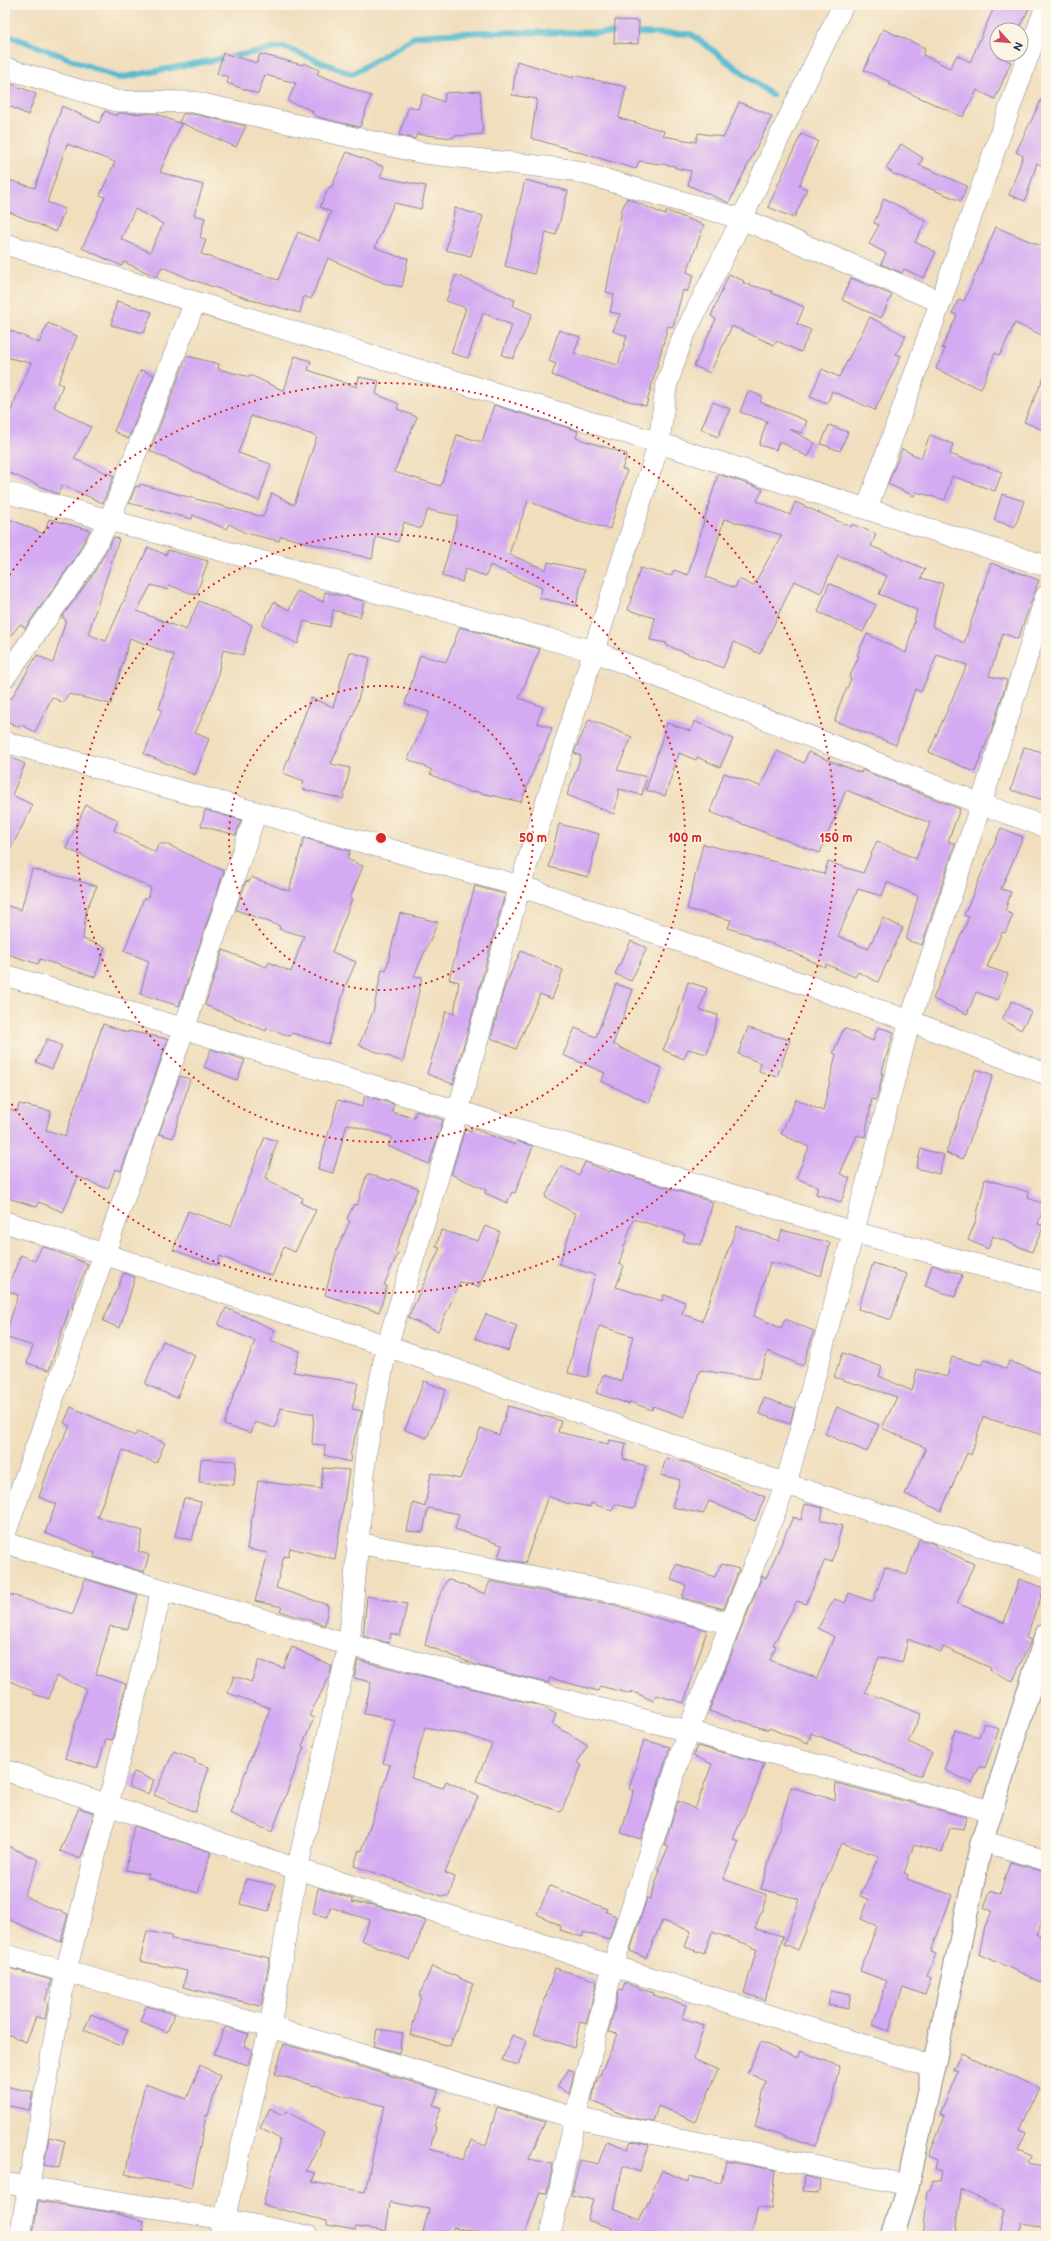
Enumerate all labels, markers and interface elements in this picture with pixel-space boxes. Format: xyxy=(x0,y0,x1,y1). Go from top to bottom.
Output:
north arrow xyxy=(989,22,1029,62)
text: N xyxy=(1010,40,1025,53)
centre of rings xyxy=(374,831,388,845)
text: 50 m xyxy=(519,831,547,846)
text: 100 m xyxy=(668,831,702,846)
text: 150 m xyxy=(820,831,852,846)

